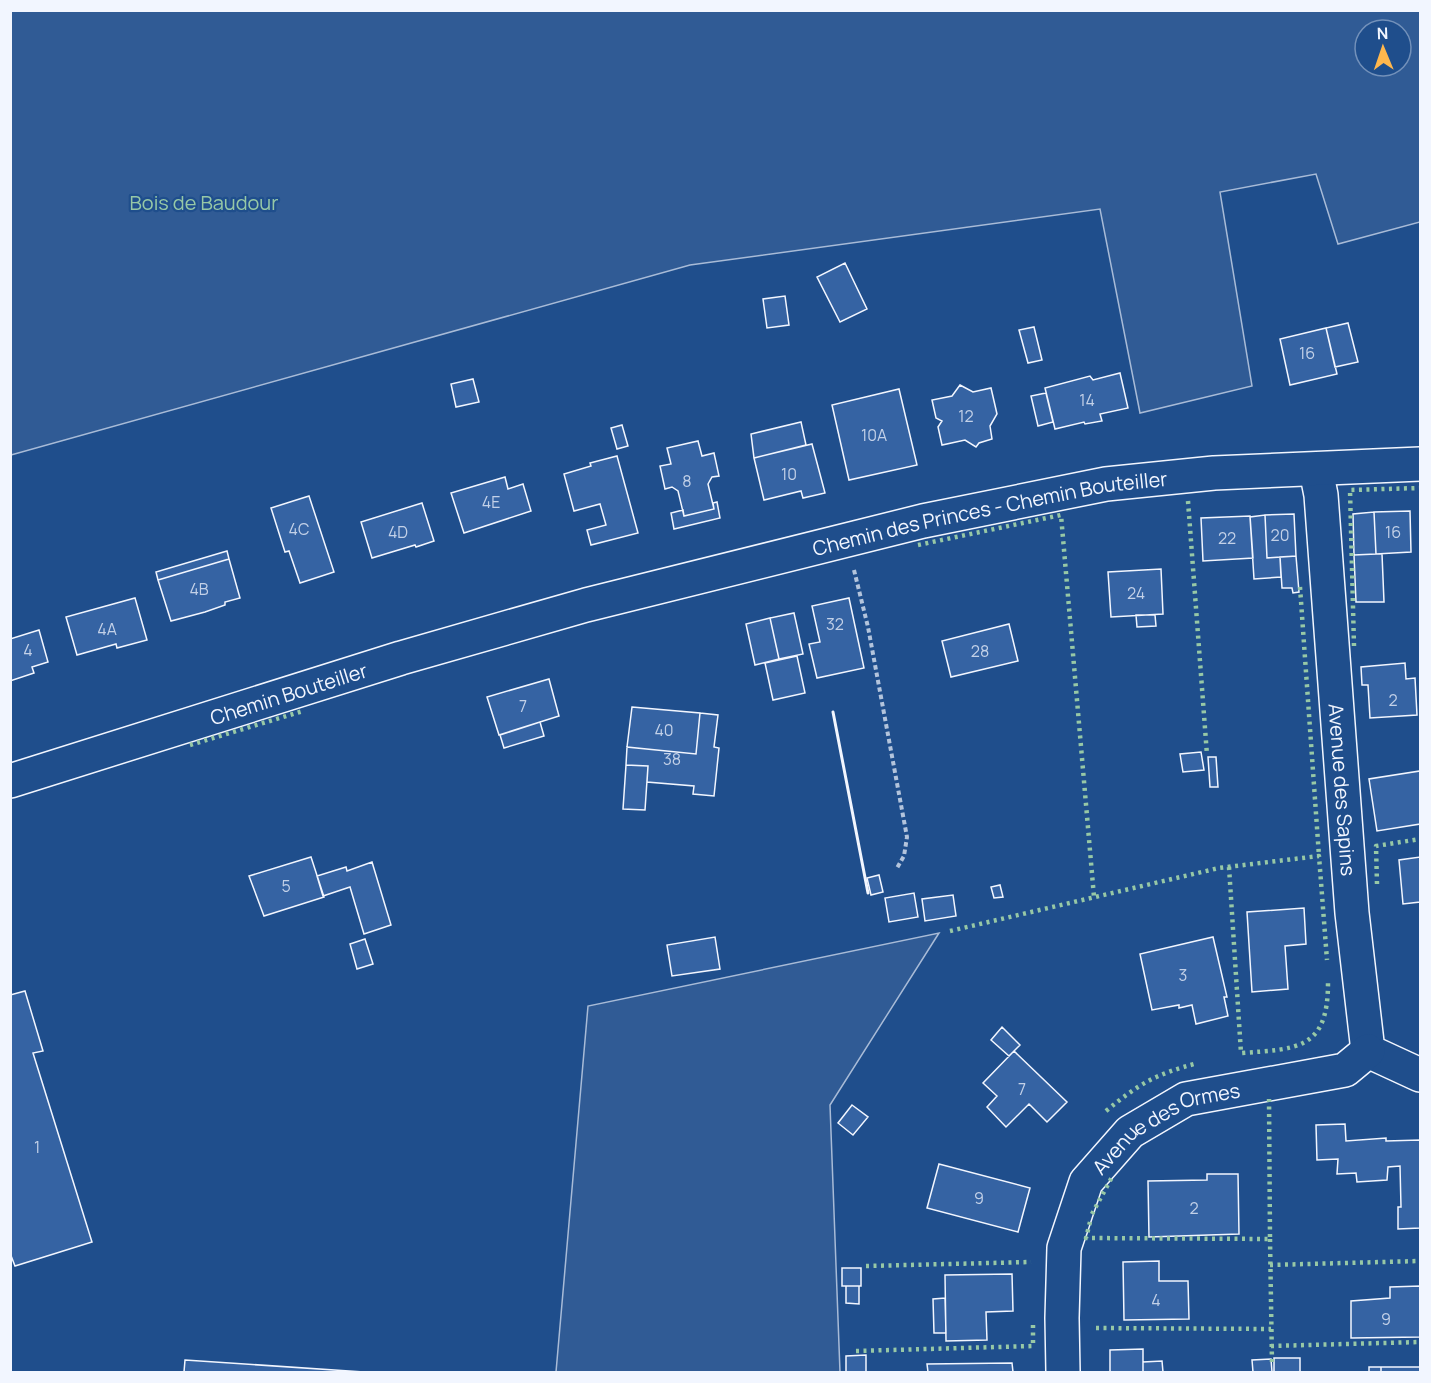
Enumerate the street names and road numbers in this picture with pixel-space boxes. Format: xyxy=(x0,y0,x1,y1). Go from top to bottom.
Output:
street label: Chemin des Princes - Chemin Bouteiller xyxy=(810,464,1169,562)
street label: Chemin Bouteiller xyxy=(207,656,371,731)
street label: Avenue des Sapins xyxy=(1323,702,1363,877)
street label: Avenue des Ormes xyxy=(1086,1076,1242,1180)

